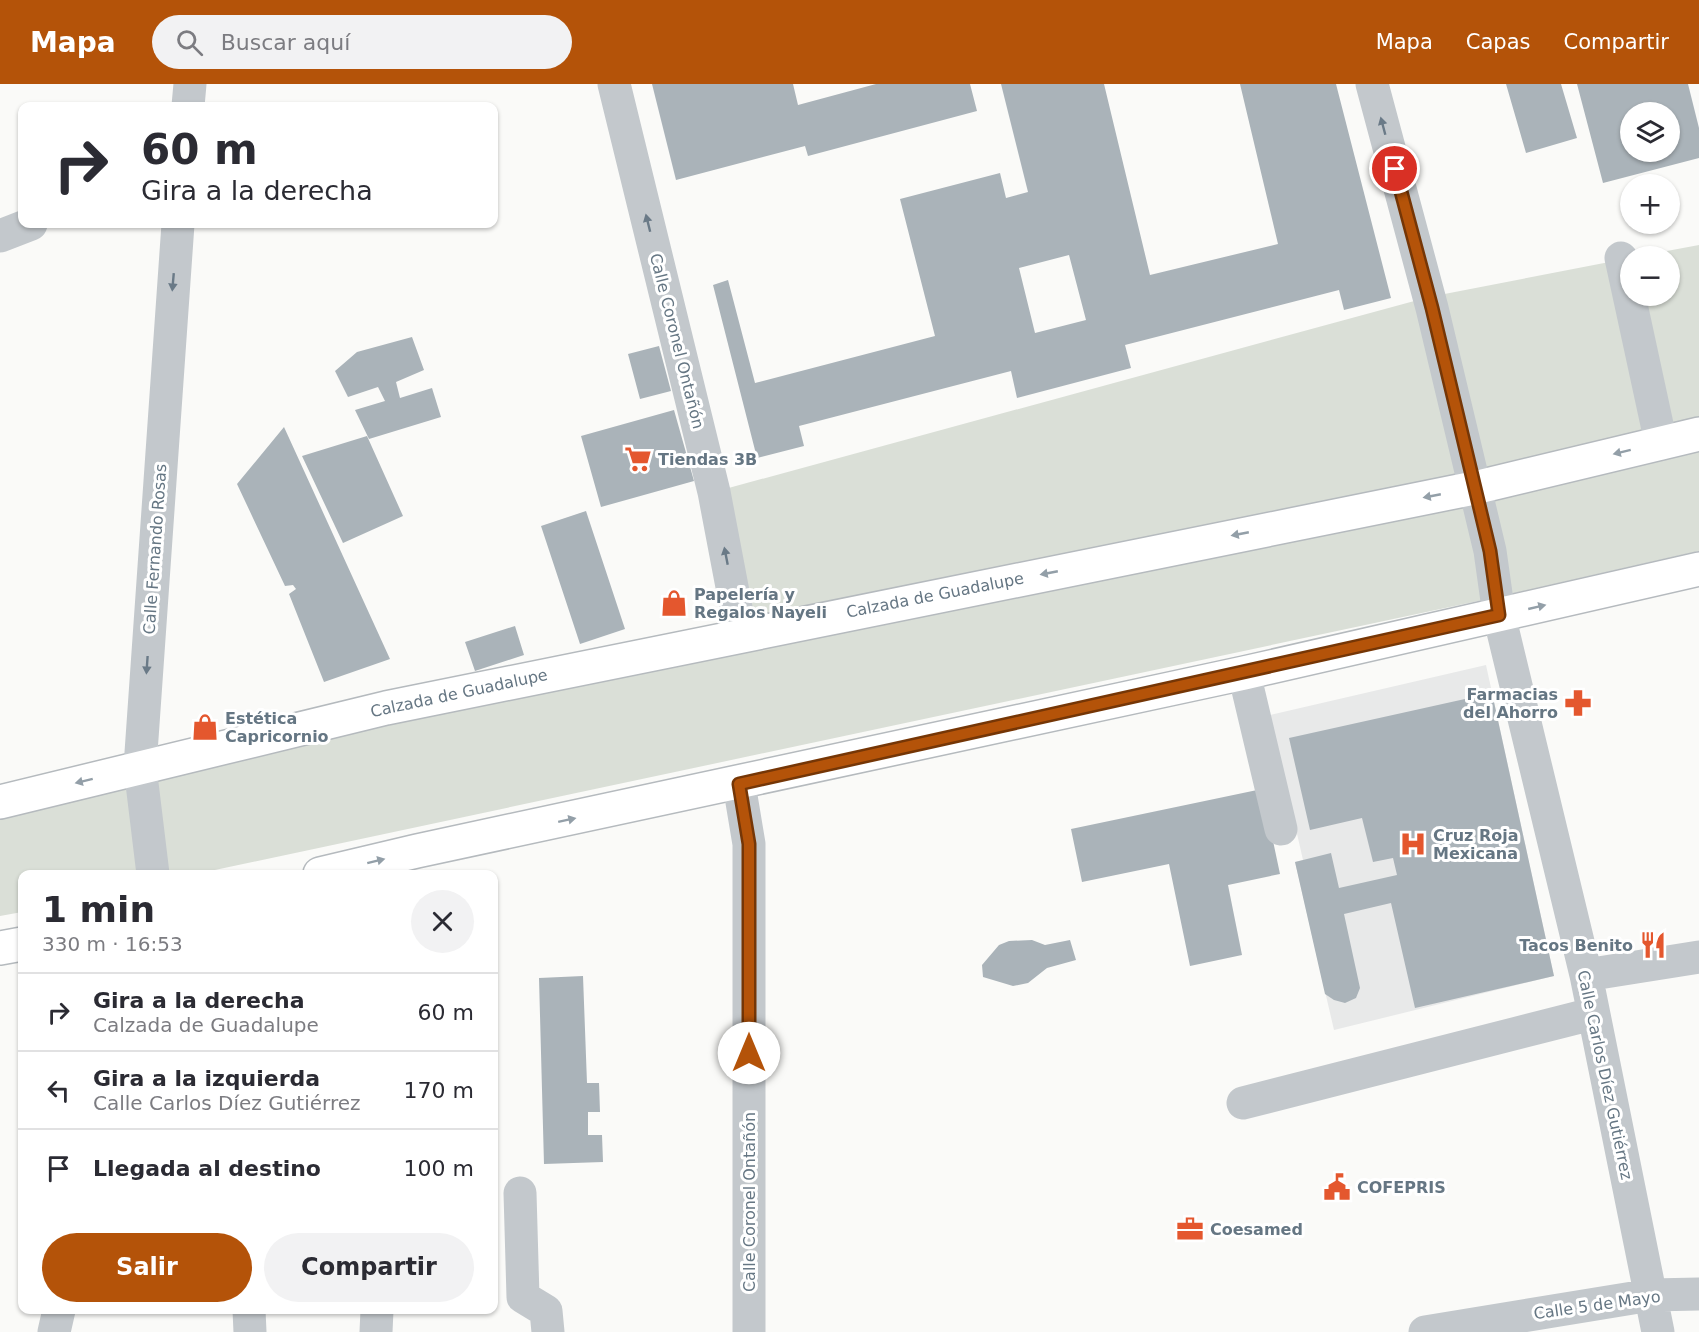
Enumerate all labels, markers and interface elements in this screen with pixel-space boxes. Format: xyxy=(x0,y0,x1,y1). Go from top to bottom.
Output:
search box xyxy=(152,15,572,69)
text: Mapa xyxy=(30,26,116,59)
icon: search xyxy=(173,26,206,59)
text: Buscar aquí xyxy=(221,30,350,55)
text: Mapa xyxy=(1376,30,1433,54)
text: Capas xyxy=(1466,30,1530,54)
text: Compartir xyxy=(1563,30,1669,54)
map controls xyxy=(1620,102,1680,306)
button: layers xyxy=(1620,102,1680,162)
one-way arrow xyxy=(1378,117,1387,135)
text: 60 m xyxy=(141,125,258,174)
icon: right xyxy=(42,126,120,204)
pin xyxy=(1369,143,1420,194)
icon: arrive xyxy=(1378,152,1411,185)
button: + xyxy=(1620,174,1680,234)
text: Gira a la derecha xyxy=(141,175,373,206)
one-way arrow xyxy=(643,214,653,233)
button: − xyxy=(1620,246,1680,306)
street label: Calle Coronel Ontañón xyxy=(646,251,708,431)
one-way arrow xyxy=(168,272,178,291)
supermarket icon: Tiendas 3B xyxy=(623,444,653,474)
one-way arrow xyxy=(1612,448,1631,458)
place label: Tiendas 3B xyxy=(658,450,757,469)
street label: Calle Fernando Rosas xyxy=(140,463,170,635)
one-way arrow xyxy=(1422,492,1441,501)
one-way arrow xyxy=(1231,530,1250,540)
one-way arrow xyxy=(721,547,730,566)
street label: Calzada de Guadalupe xyxy=(845,568,1025,622)
one-way arrow xyxy=(1040,569,1059,578)
place label: Papelería y Regalos Nayeli xyxy=(694,585,827,622)
shop icon: Papelería y Regalos Nayeli xyxy=(659,588,689,618)
one-way arrow xyxy=(1528,601,1546,611)
one-way arrow xyxy=(142,655,152,674)
street label: Calzada de Guadalupe xyxy=(369,665,549,721)
place label: Farmacias del Ahorro xyxy=(1463,685,1558,722)
pharmacy icon: Farmacias del Ahorro xyxy=(1563,688,1593,718)
place label: Estética Capricornio xyxy=(225,709,329,746)
shop icon: Estética Capricornio xyxy=(190,712,220,742)
one-way arrow xyxy=(74,777,93,787)
one-way arrow xyxy=(558,814,576,824)
place label: Cruz Roja Mexicana xyxy=(1433,826,1519,863)
hospital icon: Cruz Roja Mexicana xyxy=(1398,829,1428,859)
one-way arrow xyxy=(367,855,386,865)
text: 1 min xyxy=(42,889,155,930)
button: close xyxy=(411,890,474,953)
restaurant icon: Tacos Benito xyxy=(1638,930,1668,960)
text: 330 m · 16:53 xyxy=(42,932,183,956)
place label: Tacos Benito xyxy=(1519,936,1633,955)
street label: Calle Carlos Díez Gutiérrez xyxy=(1573,968,1637,1182)
text: Gira a la derecha xyxy=(93,988,305,1013)
icon: right xyxy=(42,996,75,1029)
text: 60 m xyxy=(418,1000,474,1025)
text: Calzada de Guadalupe xyxy=(93,1013,319,1037)
position arrow xyxy=(717,1021,781,1085)
text: Gira a la izquierda xyxy=(93,1066,320,1091)
icon: left xyxy=(42,1074,75,1107)
text: 170 m xyxy=(404,1078,474,1103)
text: Calle Carlos Díez Gutiérrez xyxy=(93,1091,360,1115)
street label: Calle Coronel Ontañón xyxy=(740,1112,759,1292)
icon: arrive xyxy=(42,1152,75,1185)
text: Llegada al destino xyxy=(93,1156,321,1181)
text: 100 m xyxy=(404,1156,474,1181)
public building icon: COFEPRIS xyxy=(1322,1172,1352,1202)
place label: COFEPRIS xyxy=(1357,1178,1446,1197)
office icon: Coesamed xyxy=(1175,1214,1205,1244)
place label: Coesamed xyxy=(1210,1220,1303,1239)
button: Salir xyxy=(42,1233,252,1302)
button: Compartir xyxy=(264,1233,474,1302)
street label: Calle 5 de Mayo xyxy=(1532,1287,1662,1323)

